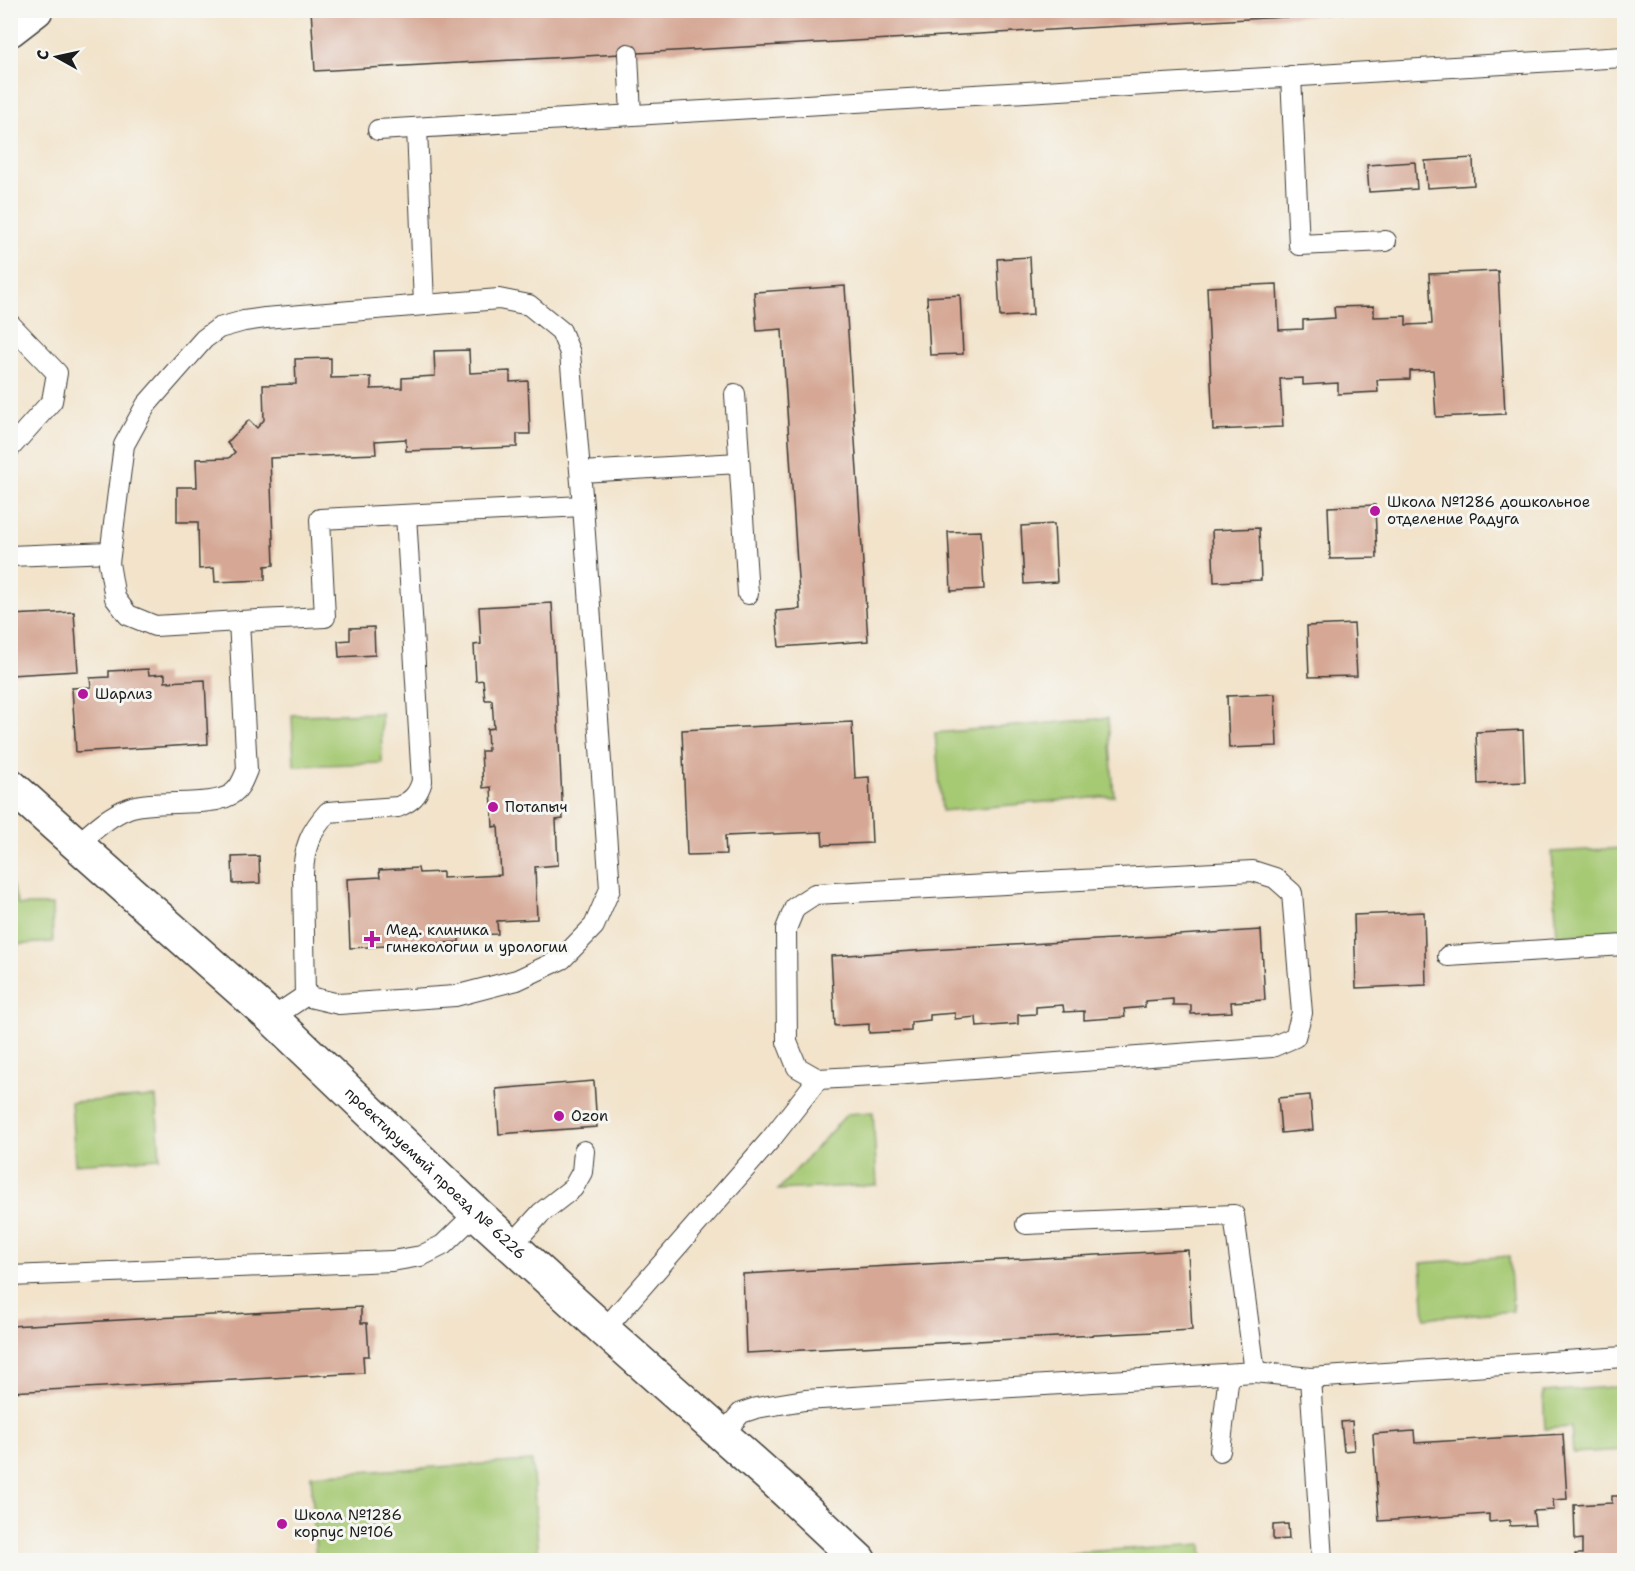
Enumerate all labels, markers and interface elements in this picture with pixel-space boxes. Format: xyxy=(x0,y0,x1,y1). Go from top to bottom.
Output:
north arrow xyxy=(27,27,87,87)
text: С xyxy=(32,48,54,61)
place label: Школа №1286 дошкольное отделение Радуга xyxy=(1387,492,1590,529)
marker: Школа №1286 дошкольное отделение Радуга xyxy=(1368,504,1382,518)
place label: Шарлиз xyxy=(95,684,152,704)
marker: Шарлиз xyxy=(76,687,90,701)
place label: Потапыч xyxy=(505,797,567,817)
marker: Потапыч xyxy=(486,800,500,814)
place label: Мед. клиника гинекологии и урологии xyxy=(386,920,568,957)
marker: Мед. клиника гинекологии и урологии xyxy=(363,930,381,948)
street label: проектируемый проезд № 6226 xyxy=(341,1083,530,1264)
place label: Ozon xyxy=(571,1106,608,1126)
marker: Ozon xyxy=(552,1109,566,1123)
place label: Школа №1286 корпус №106 xyxy=(294,1505,402,1542)
marker: Школа №1286 корпус №106 xyxy=(275,1517,289,1531)

